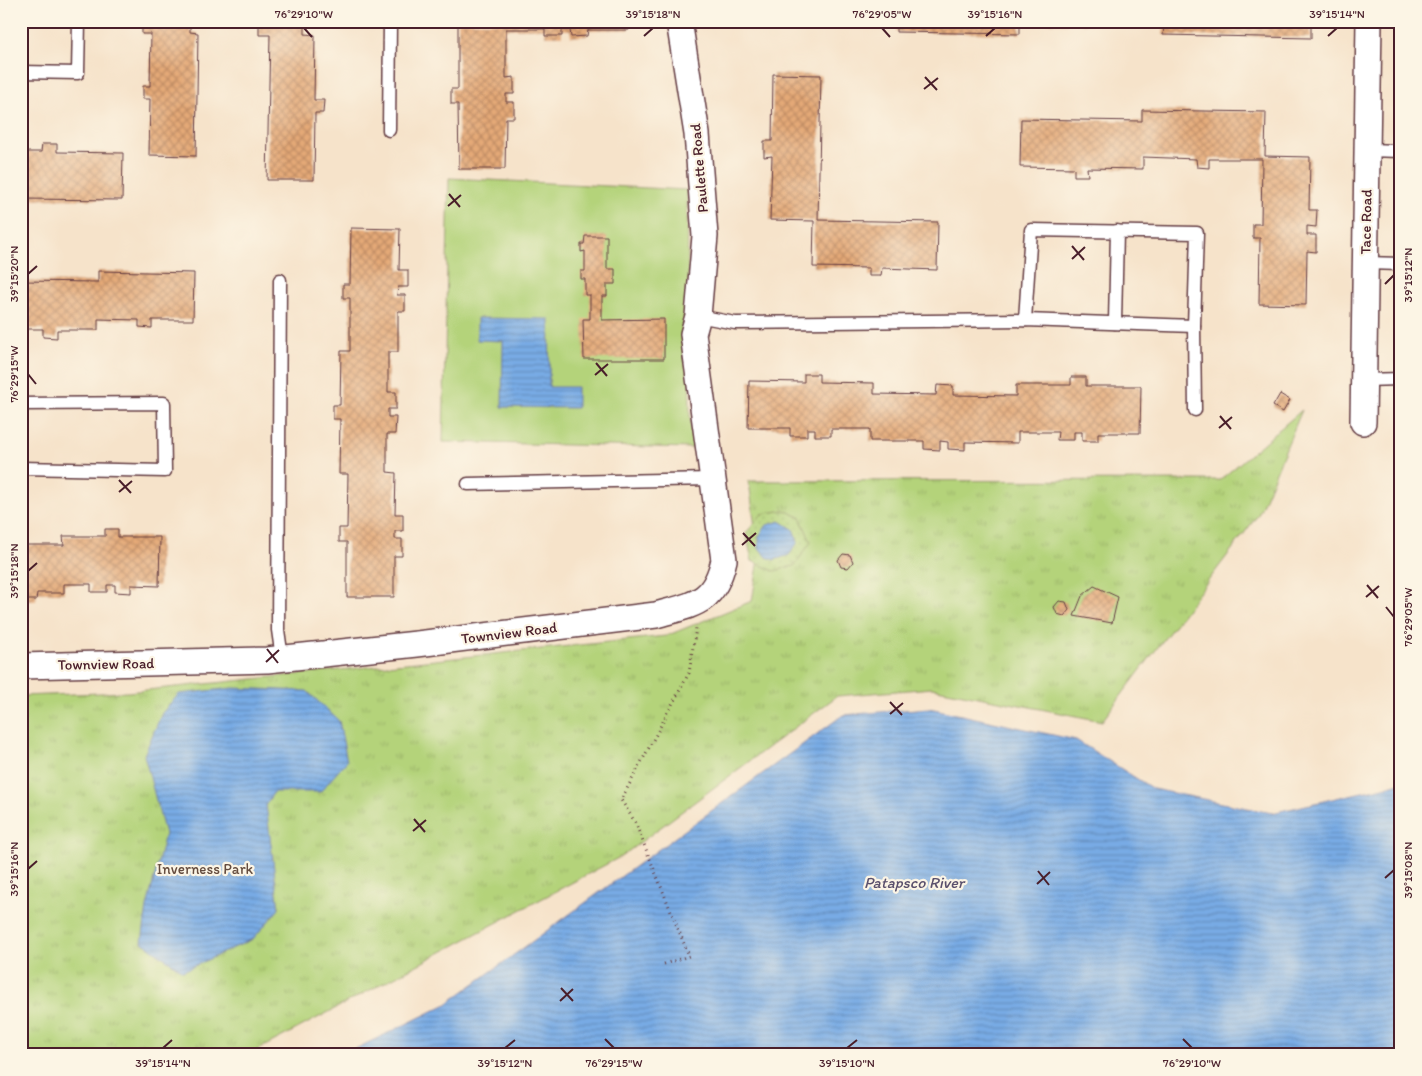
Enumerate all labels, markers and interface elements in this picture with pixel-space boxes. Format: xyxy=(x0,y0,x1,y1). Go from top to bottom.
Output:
text: 76°29'10"W xyxy=(275,7,333,21)
text: 39°15'18"N xyxy=(625,7,681,21)
text: 76°29'05"W xyxy=(853,7,912,21)
text: 39°15'16"N xyxy=(968,7,1022,21)
text: 39°15'14"N xyxy=(1309,7,1365,21)
street label: Paulette Road xyxy=(686,122,712,213)
street label: Tace Road xyxy=(1356,189,1376,255)
text: 39°15'20"N xyxy=(7,246,21,302)
text: 39°15'12"N xyxy=(1401,248,1415,302)
text: 76°29'15"W xyxy=(7,345,21,403)
text: 39°15'18"N xyxy=(7,543,21,599)
text: 76°29'05"W xyxy=(1401,588,1415,647)
street label: Townview Road xyxy=(460,618,558,648)
street label: Townview Road xyxy=(58,654,154,674)
text: 39°15'16"N xyxy=(7,842,21,896)
text: 39°15'08"N xyxy=(1401,842,1415,898)
park label: Inverness Park xyxy=(157,860,254,878)
water label: Patapsco River xyxy=(864,873,966,892)
text: 39°15'14"N xyxy=(135,1056,191,1070)
text: 39°15'12"N xyxy=(478,1056,532,1070)
text: 76°29'15"W xyxy=(585,1056,643,1070)
text: 39°15'10"N xyxy=(819,1056,875,1070)
text: 76°29'10"W xyxy=(1163,1056,1221,1070)

